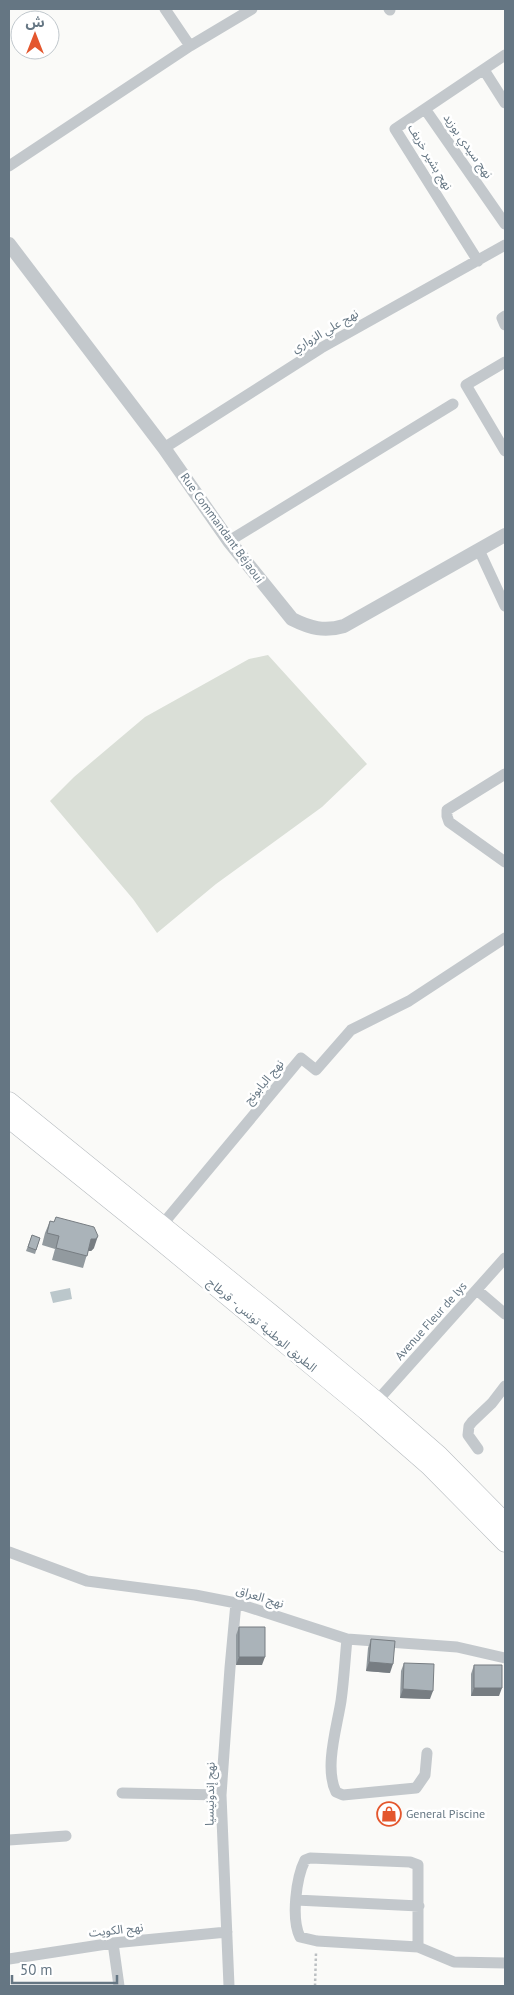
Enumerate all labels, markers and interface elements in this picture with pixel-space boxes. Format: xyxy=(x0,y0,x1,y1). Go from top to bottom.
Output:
north arrow xyxy=(10,10,60,60)
text: ش xyxy=(25,13,45,31)
street label: نهج سيدي بوزيد xyxy=(438,110,496,183)
street label: نهج بشير خريف xyxy=(403,121,456,194)
street label: نهج علي الزواري xyxy=(289,305,362,358)
street label: Rue Commandant Béjaoui xyxy=(177,470,267,586)
street label: نهج البابونج xyxy=(241,1056,288,1108)
street label: الطريق الوطنية تونس - قرطاج xyxy=(203,1274,320,1376)
street label: Avenue Fleur de lys xyxy=(392,1278,470,1363)
street label: نهج العراق xyxy=(234,1582,286,1613)
street label: نهج إندونيسيا xyxy=(201,1762,220,1826)
shop icon: General Piscine xyxy=(376,1801,402,1827)
place label: General Piscine xyxy=(406,1806,485,1821)
street label: نهج الكويت xyxy=(88,1919,144,1942)
scale bar xyxy=(12,1952,118,1984)
text: 50 m xyxy=(20,1960,53,1979)

